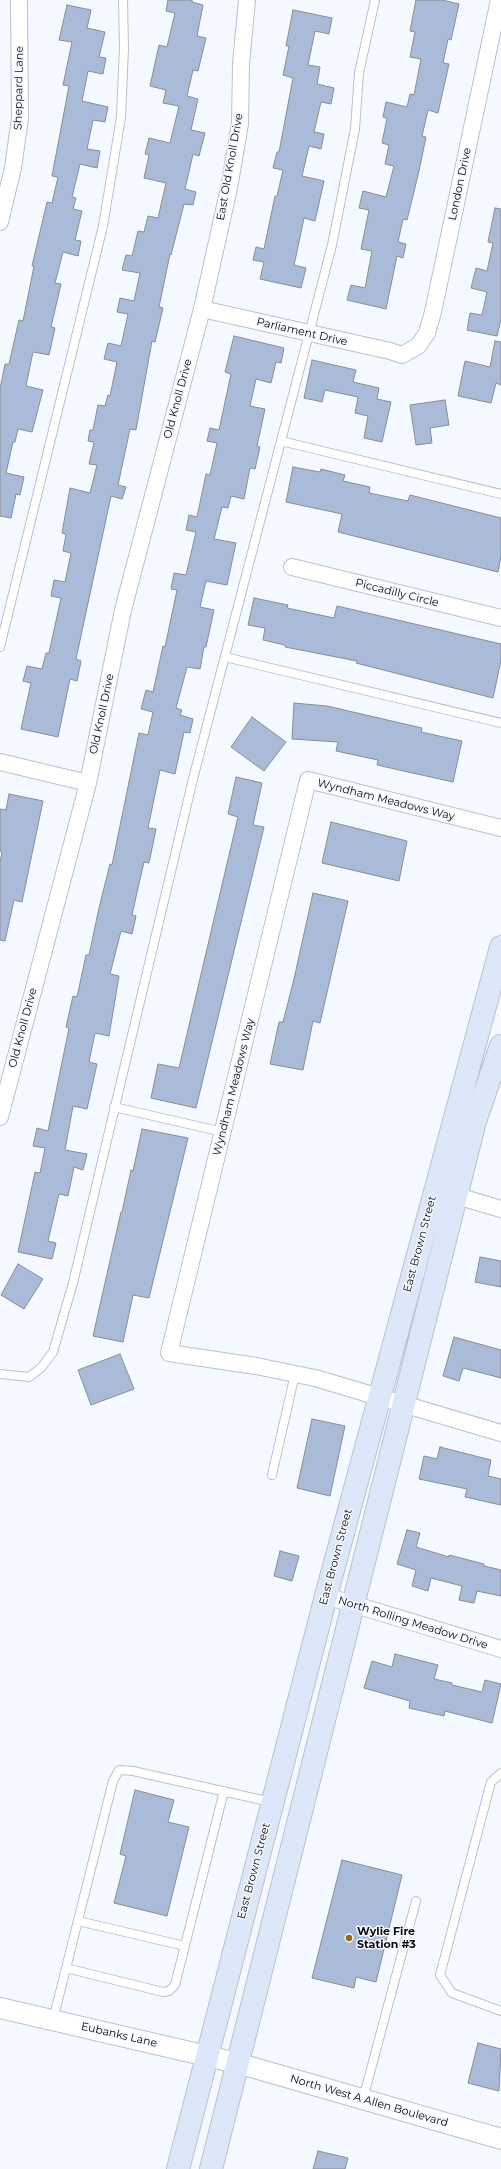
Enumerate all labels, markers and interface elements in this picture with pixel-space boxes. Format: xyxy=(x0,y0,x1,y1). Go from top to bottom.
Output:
street label: Sheppard Lane xyxy=(12,46,26,130)
street label: East Old Knoll Drive xyxy=(214,112,246,222)
street label: London Drive xyxy=(446,146,474,222)
street label: Parliament Drive xyxy=(255,315,349,349)
street label: Old Knoll Drive xyxy=(161,358,195,440)
street label: Piccadilly Circle xyxy=(354,576,440,610)
street label: Old Knoll Drive xyxy=(87,672,117,756)
street label: Wyndham Meadows Way xyxy=(316,777,456,823)
street label: Old Knoll Drive xyxy=(6,987,40,1069)
street label: Wyndham Meadows Way xyxy=(211,1017,257,1157)
street label: East Brown Street xyxy=(401,1194,439,1294)
street label: East Brown Street xyxy=(317,1507,355,1607)
street label: North Rolling Meadow Drive xyxy=(337,1594,489,1652)
street label: East Brown Street xyxy=(235,1821,273,1921)
place label: Wylie Fire Station #3 xyxy=(357,1925,416,1951)
marker: Wylie Fire Station #3 xyxy=(344,1933,354,1943)
street label: Eubanks Lane xyxy=(80,2020,158,2050)
street label: North West A Allen Boulevard xyxy=(288,2072,450,2130)

